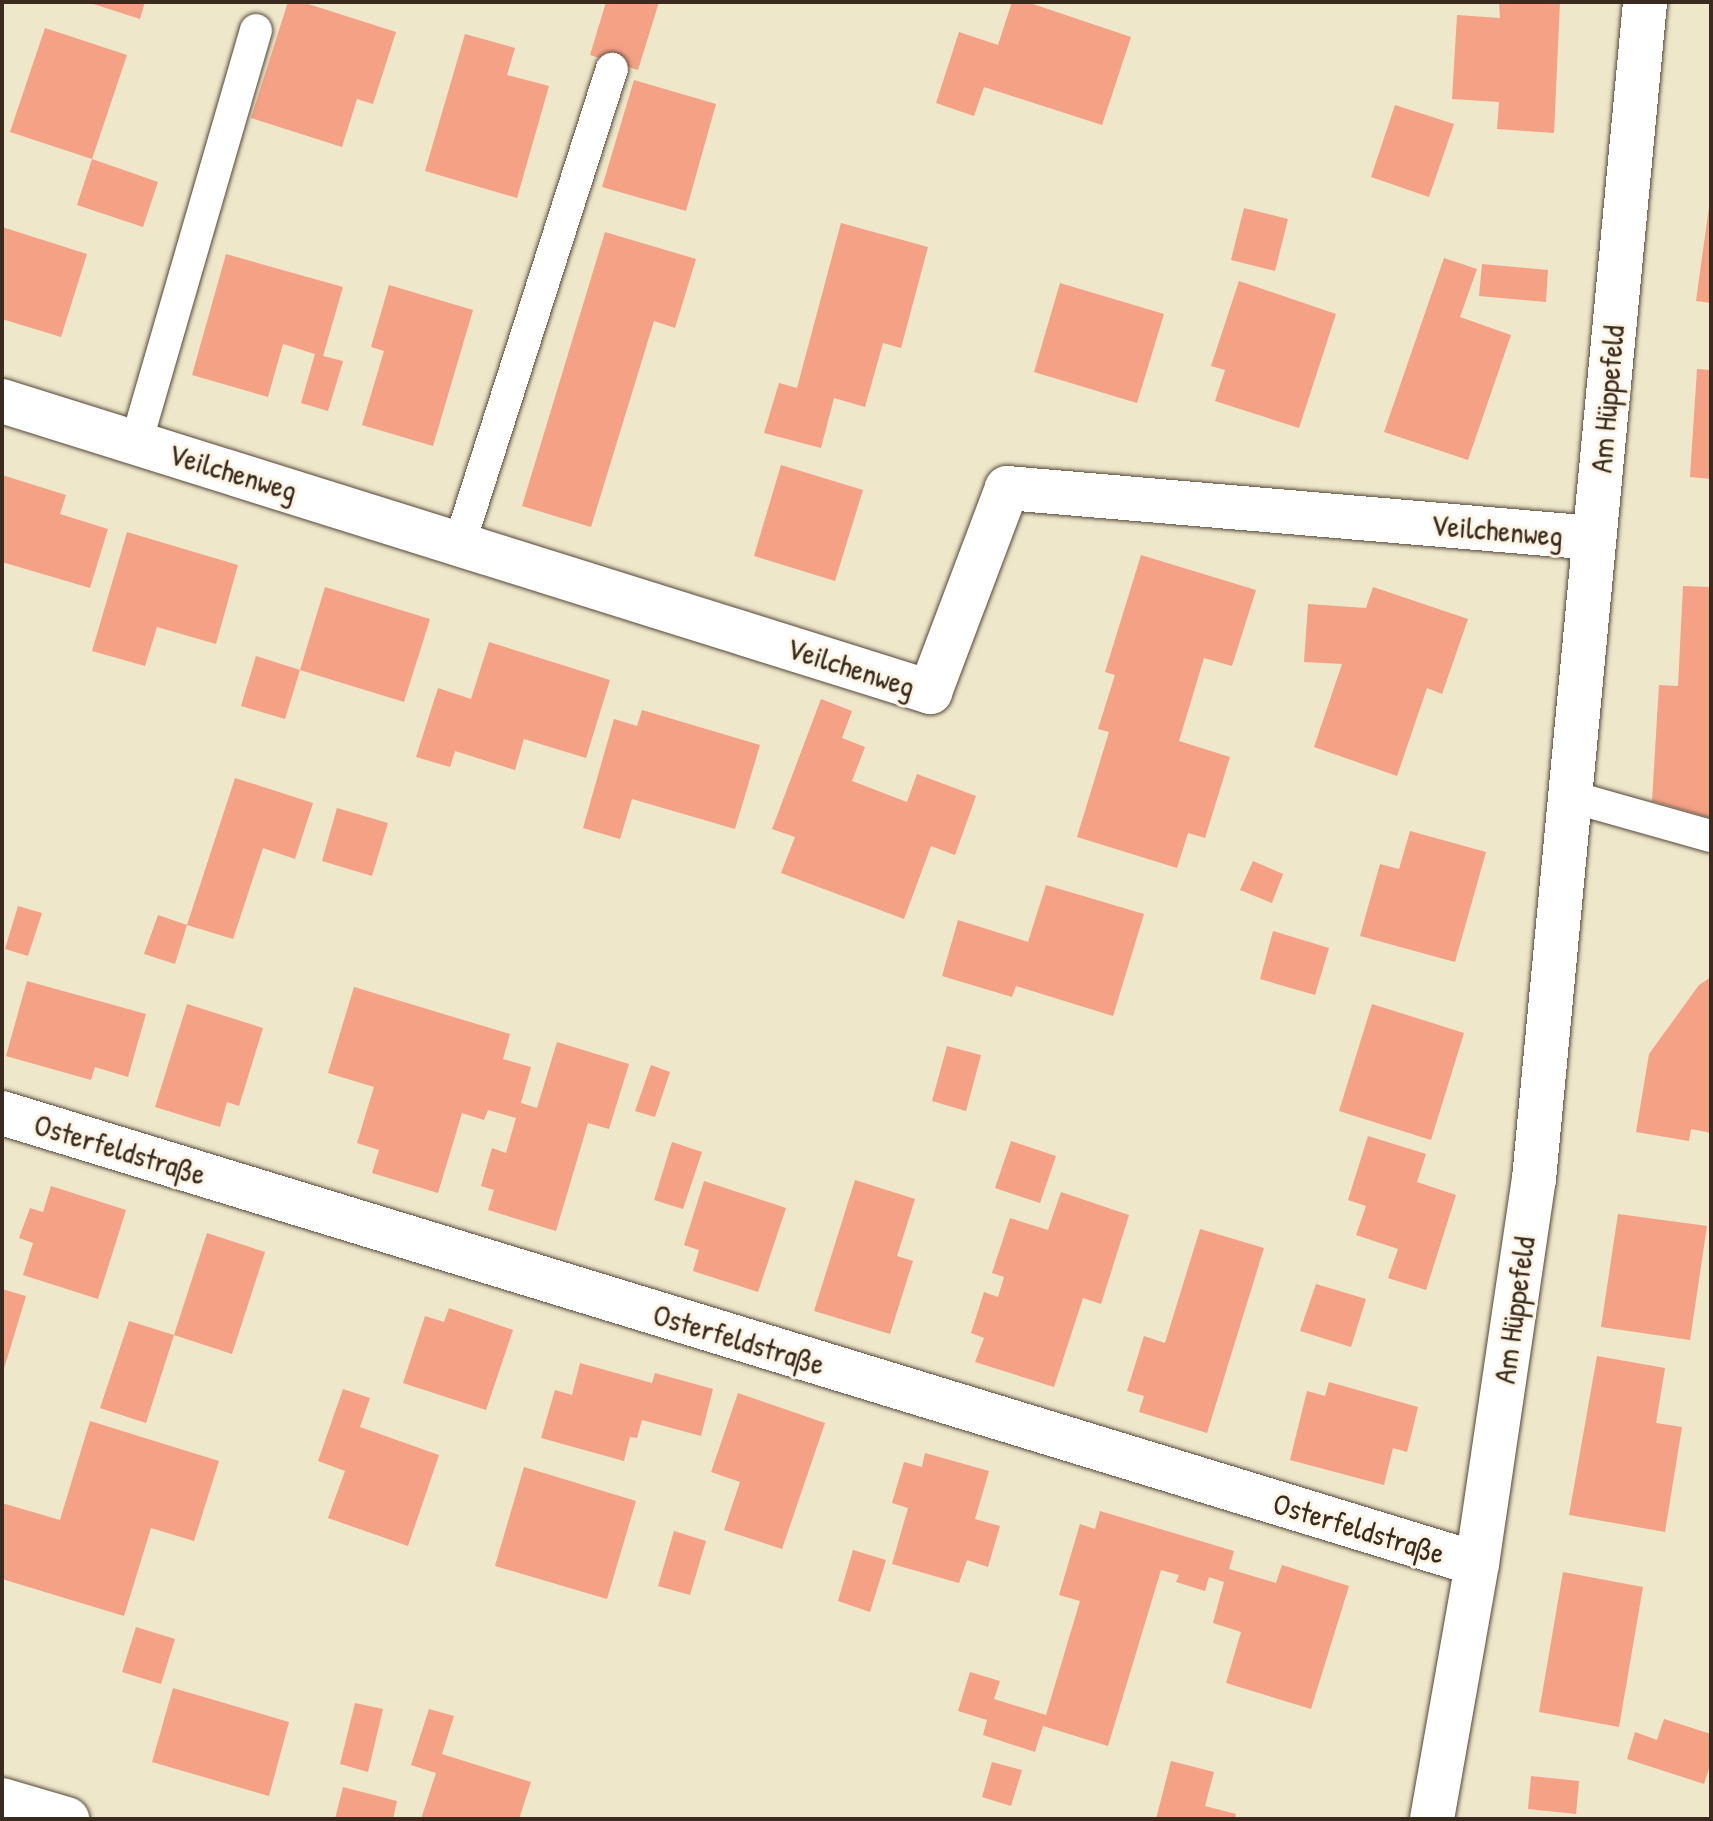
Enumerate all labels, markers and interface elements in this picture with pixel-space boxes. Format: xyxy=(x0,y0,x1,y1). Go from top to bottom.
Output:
street label: Am Hüppefeld xyxy=(1583,324,1631,474)
street label: Veilchenweg xyxy=(164,435,302,509)
street label: Veilchenweg xyxy=(1429,506,1565,554)
street label: Veilchenweg xyxy=(782,629,920,705)
street label: Osterfeldstraße xyxy=(30,1106,210,1192)
street label: Am Hüppefeld xyxy=(1486,1234,1542,1386)
street label: Osterfeldstraße xyxy=(649,1296,829,1382)
street label: Osterfeldstraße xyxy=(1269,1485,1449,1571)

